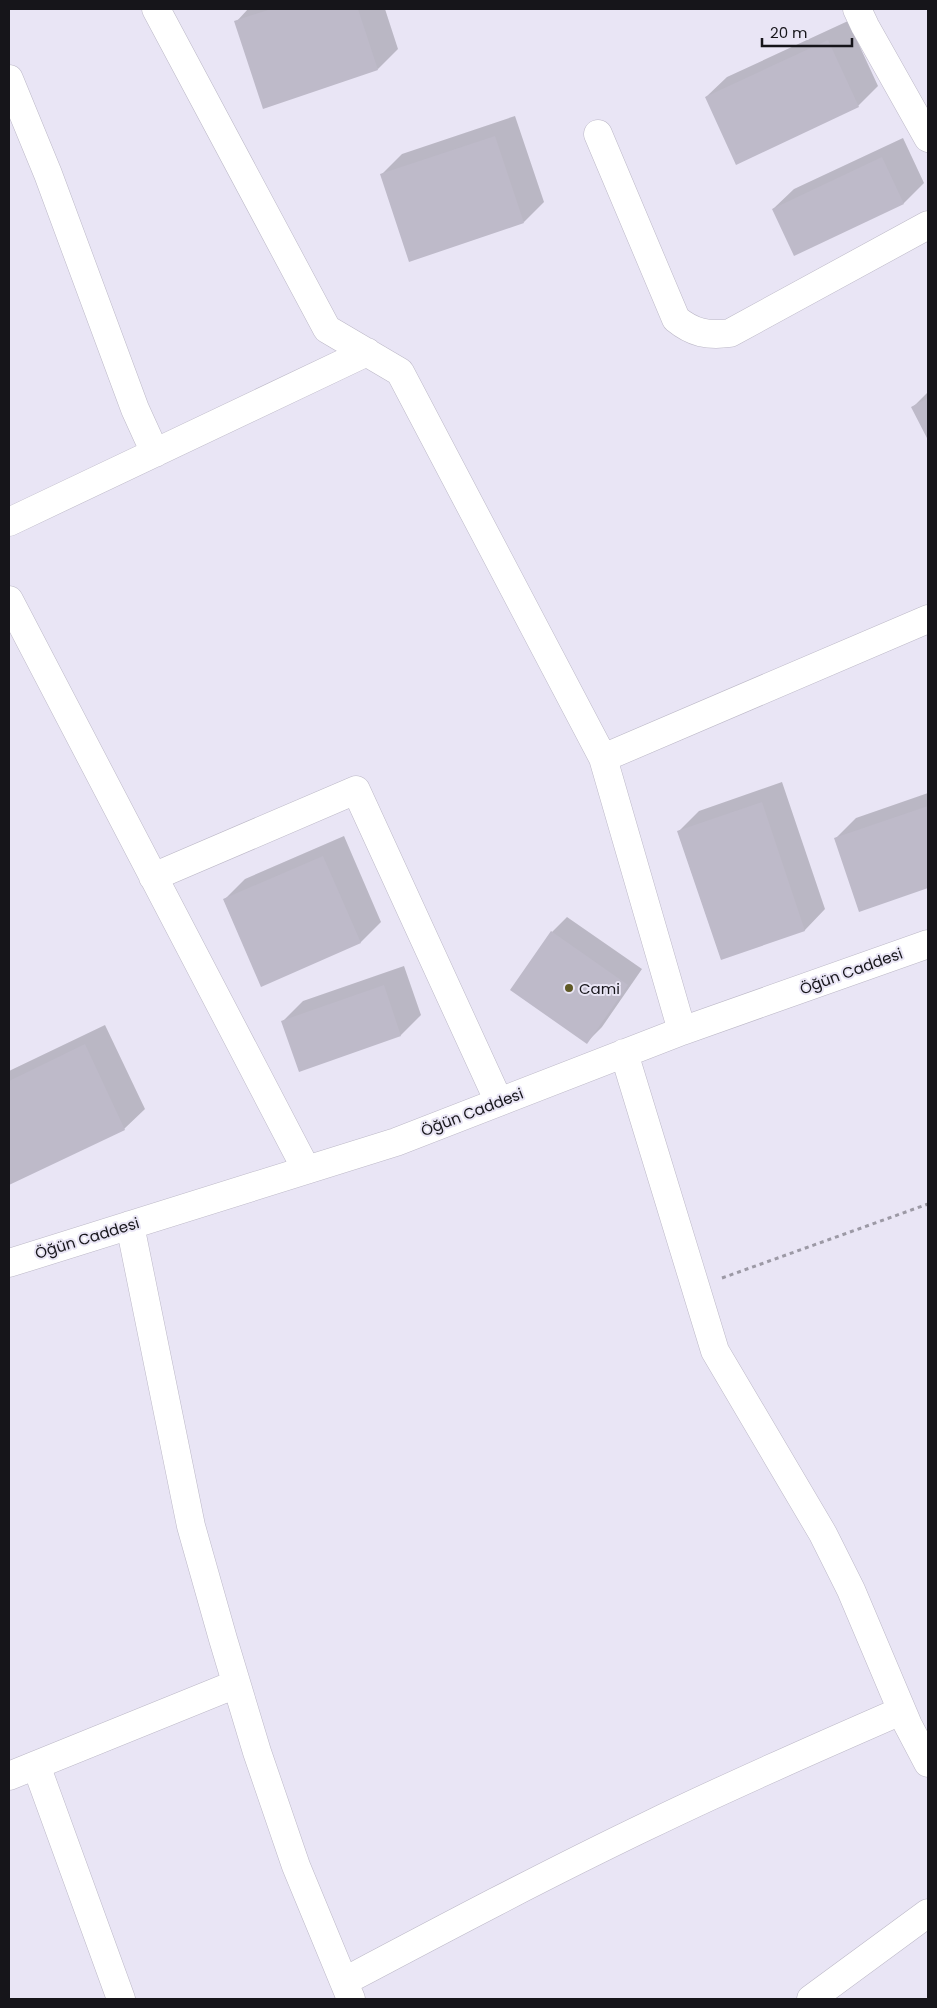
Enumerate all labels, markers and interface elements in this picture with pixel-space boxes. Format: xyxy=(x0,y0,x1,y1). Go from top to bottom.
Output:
scale bar xyxy=(762,15,852,47)
text: 20 m xyxy=(770,22,808,43)
street label: Öğün Caddesi xyxy=(797,943,905,999)
place label: Cami xyxy=(579,978,620,999)
marker: Cami xyxy=(563,982,575,994)
street label: Öğün Caddesi xyxy=(418,1083,526,1141)
street label: Öğün Caddesi xyxy=(32,1212,142,1264)

